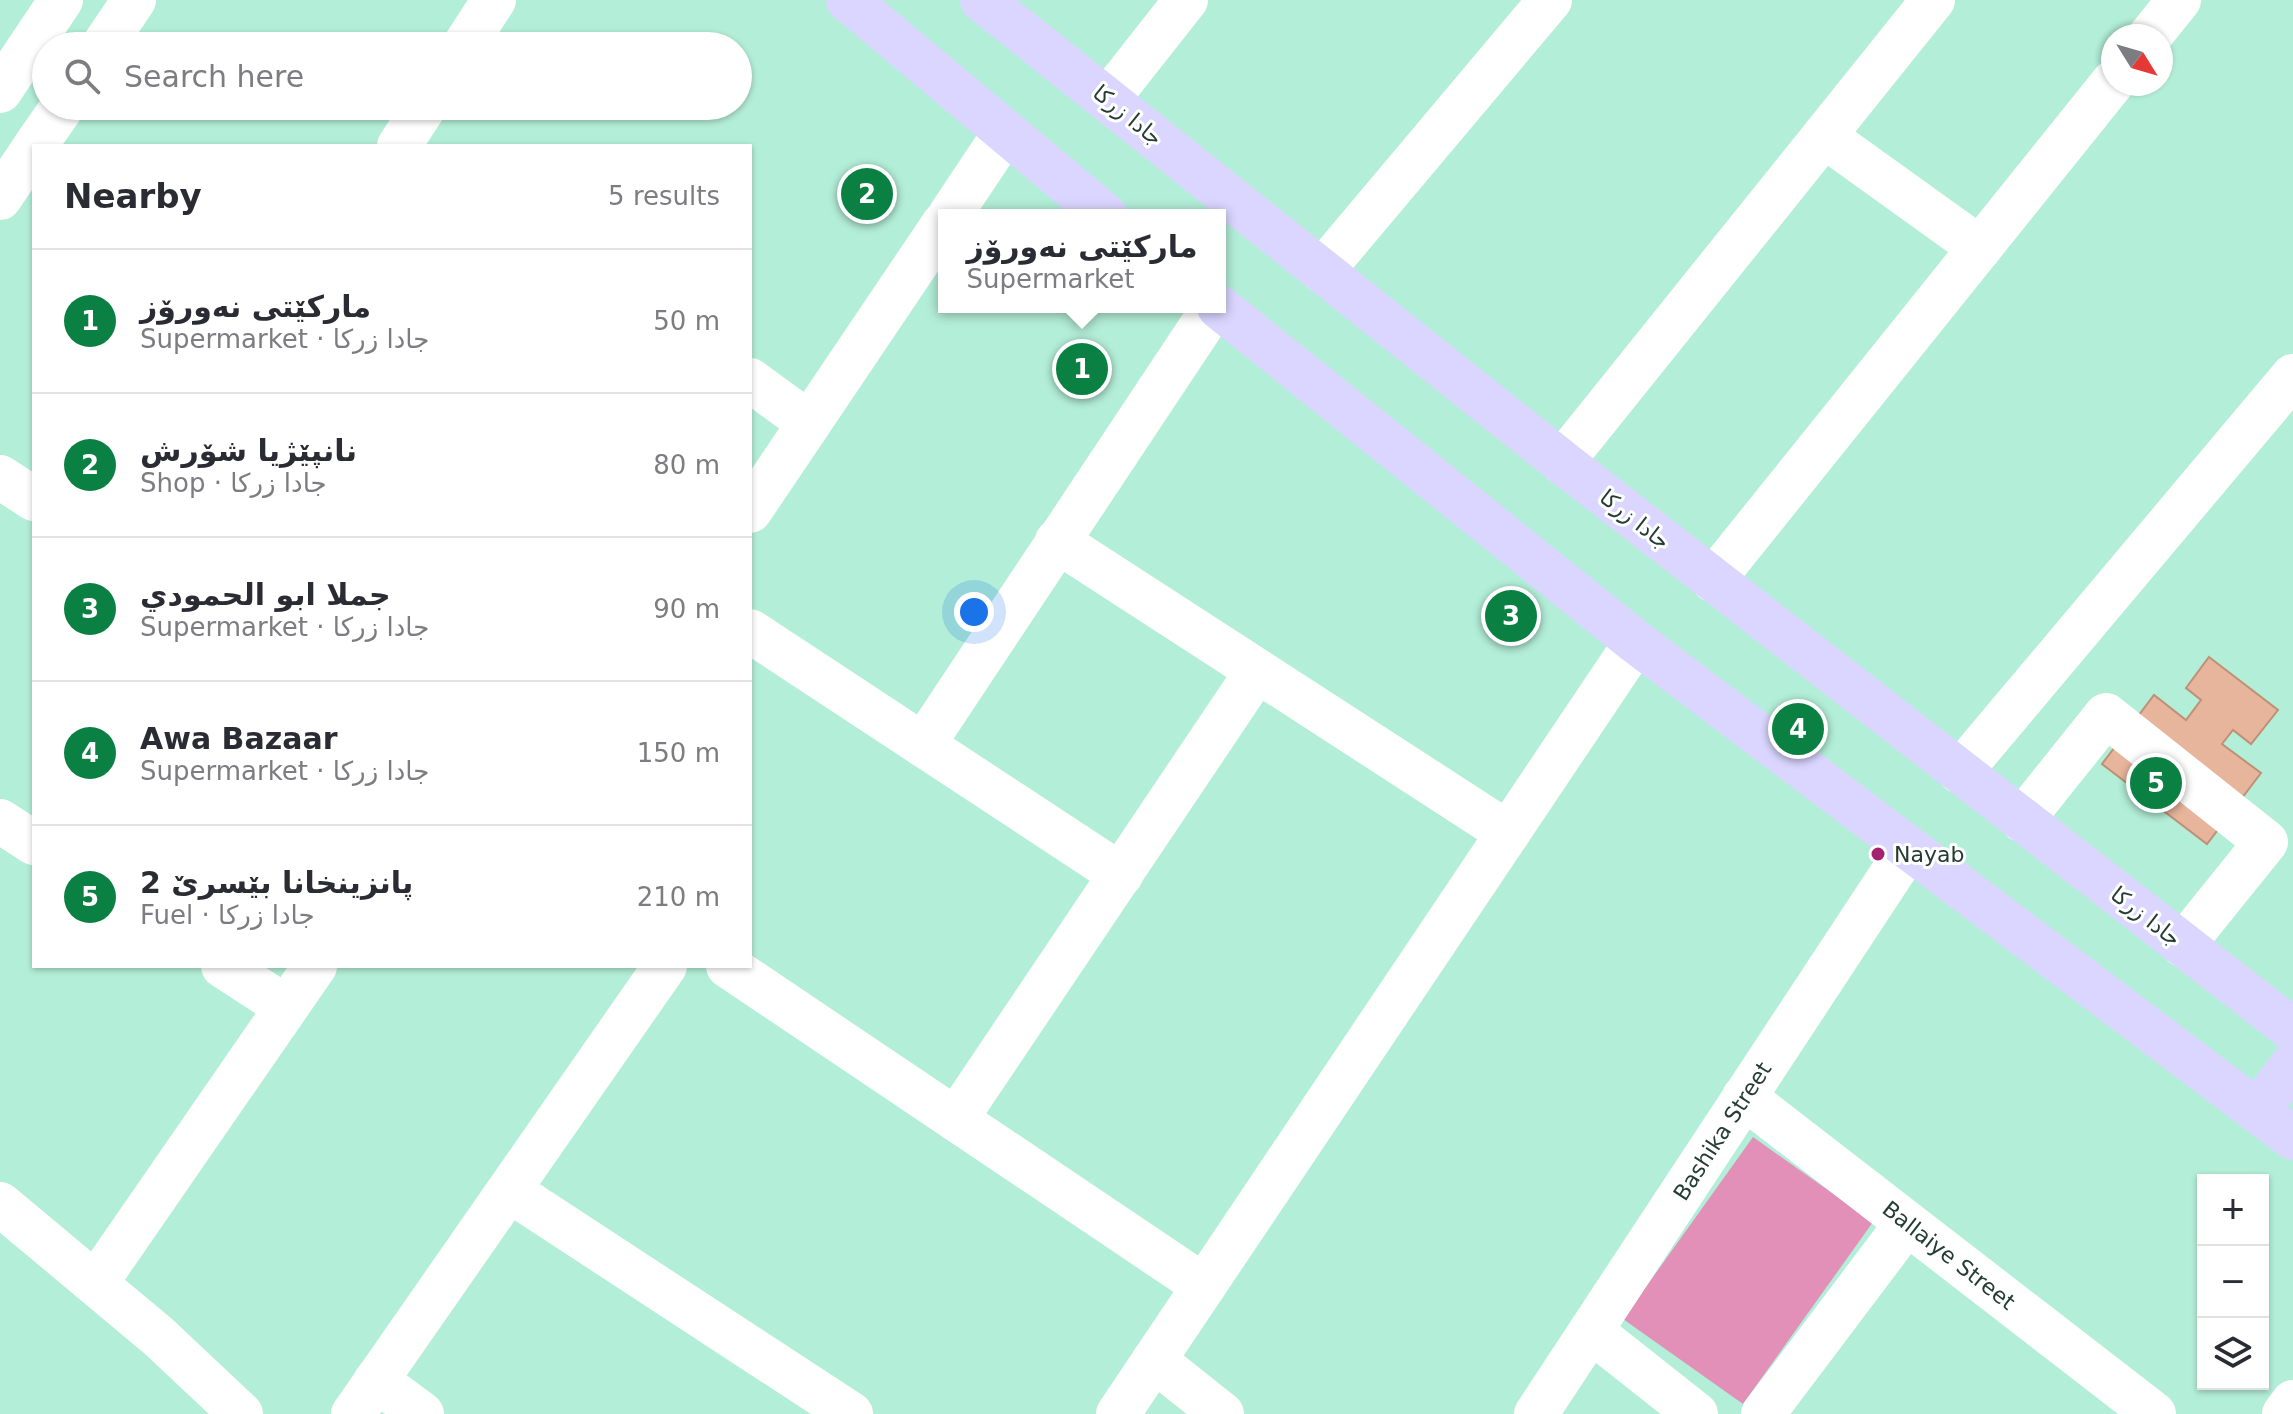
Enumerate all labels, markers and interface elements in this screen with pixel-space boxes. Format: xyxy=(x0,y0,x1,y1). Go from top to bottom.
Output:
north arrow xyxy=(2101,24,2173,96)
search box xyxy=(32,32,752,120)
icon: search xyxy=(60,54,104,98)
text: Search here xyxy=(124,59,304,94)
street label: جادا زرکا xyxy=(1088,80,1167,151)
pin: 2 xyxy=(841,164,893,224)
text: Nearby xyxy=(64,176,202,216)
text: 5 results xyxy=(608,181,720,211)
popup xyxy=(938,209,1226,313)
text: مارکێتی نەورۆز xyxy=(966,229,1198,264)
text: Supermarket xyxy=(966,264,1134,294)
text: مارکێتی نەورۆز xyxy=(140,289,371,324)
text: 1 xyxy=(81,306,99,336)
text: 50 m xyxy=(653,306,720,336)
text: Supermarket · جادا زرکا xyxy=(140,324,429,354)
pin: 1 xyxy=(1056,339,1108,399)
text: نانپێژیا شۆرش xyxy=(140,433,357,468)
text: 2 xyxy=(81,450,99,480)
text: 80 m xyxy=(653,450,720,480)
text: Shop · جادا زرکا xyxy=(140,468,327,498)
street label: جادا زرکا xyxy=(1595,484,1675,554)
text: جملا ابو الحمودي xyxy=(140,577,391,612)
pin: 3 xyxy=(1485,586,1537,646)
your location xyxy=(954,592,994,632)
text: 3 xyxy=(81,594,99,624)
text: 90 m xyxy=(653,594,720,624)
text: Supermarket · جادا زرکا xyxy=(140,612,429,642)
pin: 4 xyxy=(1772,699,1824,759)
text: Awa Bazaar xyxy=(140,721,337,756)
text: 4 xyxy=(81,738,99,768)
text: 150 m xyxy=(637,738,720,768)
pin: 5 xyxy=(2130,753,2182,813)
text: Supermarket · جادا زرکا xyxy=(140,756,429,786)
place label: Nayab xyxy=(1894,842,1964,867)
marker: Nayab xyxy=(1869,845,1887,863)
text: پانزینخانا بێسرێ 2 xyxy=(140,865,413,900)
street label: جادا زرکا xyxy=(2106,881,2186,951)
text: 5 xyxy=(81,882,99,912)
text: 210 m xyxy=(637,882,720,912)
text: Fuel · جادا زرکا xyxy=(140,900,315,930)
street label: Bashika Street xyxy=(1668,1057,1777,1205)
map controls xyxy=(2197,1174,2269,1390)
button: + xyxy=(2197,1174,2269,1246)
street label: Ballaiye Street xyxy=(1878,1196,2020,1315)
button: − xyxy=(2197,1246,2269,1318)
button: layers xyxy=(2197,1318,2269,1390)

